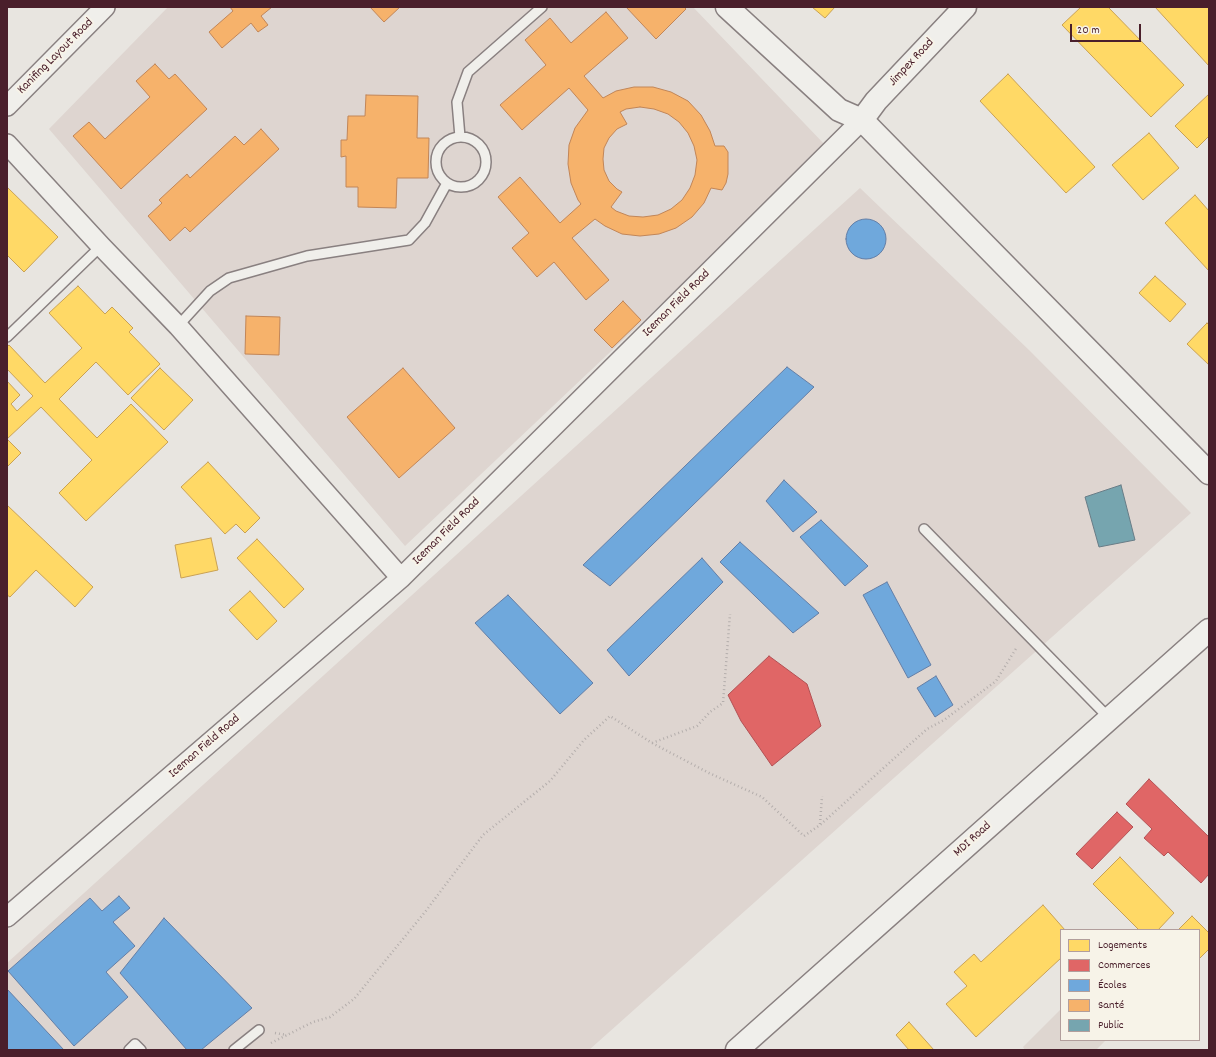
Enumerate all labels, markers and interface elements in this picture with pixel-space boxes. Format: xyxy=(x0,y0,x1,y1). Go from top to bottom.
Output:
street label: Kanifing Layout Road xyxy=(15,16,97,98)
scale bar xyxy=(1072,16,1143,42)
text: 20 m xyxy=(1077,22,1100,39)
street label: Jimpex Road xyxy=(886,36,938,90)
street label: Iceman Field Road xyxy=(640,267,714,341)
street label: Iceman Field Road xyxy=(410,495,484,569)
street label: Iceman Field Road xyxy=(166,712,244,782)
street label: MDI Road xyxy=(951,819,995,861)
legend xyxy=(1060,929,1200,1041)
text: Logements xyxy=(1098,937,1147,954)
text: Commerces xyxy=(1098,957,1151,974)
text: Écoles xyxy=(1098,977,1127,994)
text: Santé xyxy=(1098,997,1124,1014)
text: Public xyxy=(1098,1017,1124,1034)

